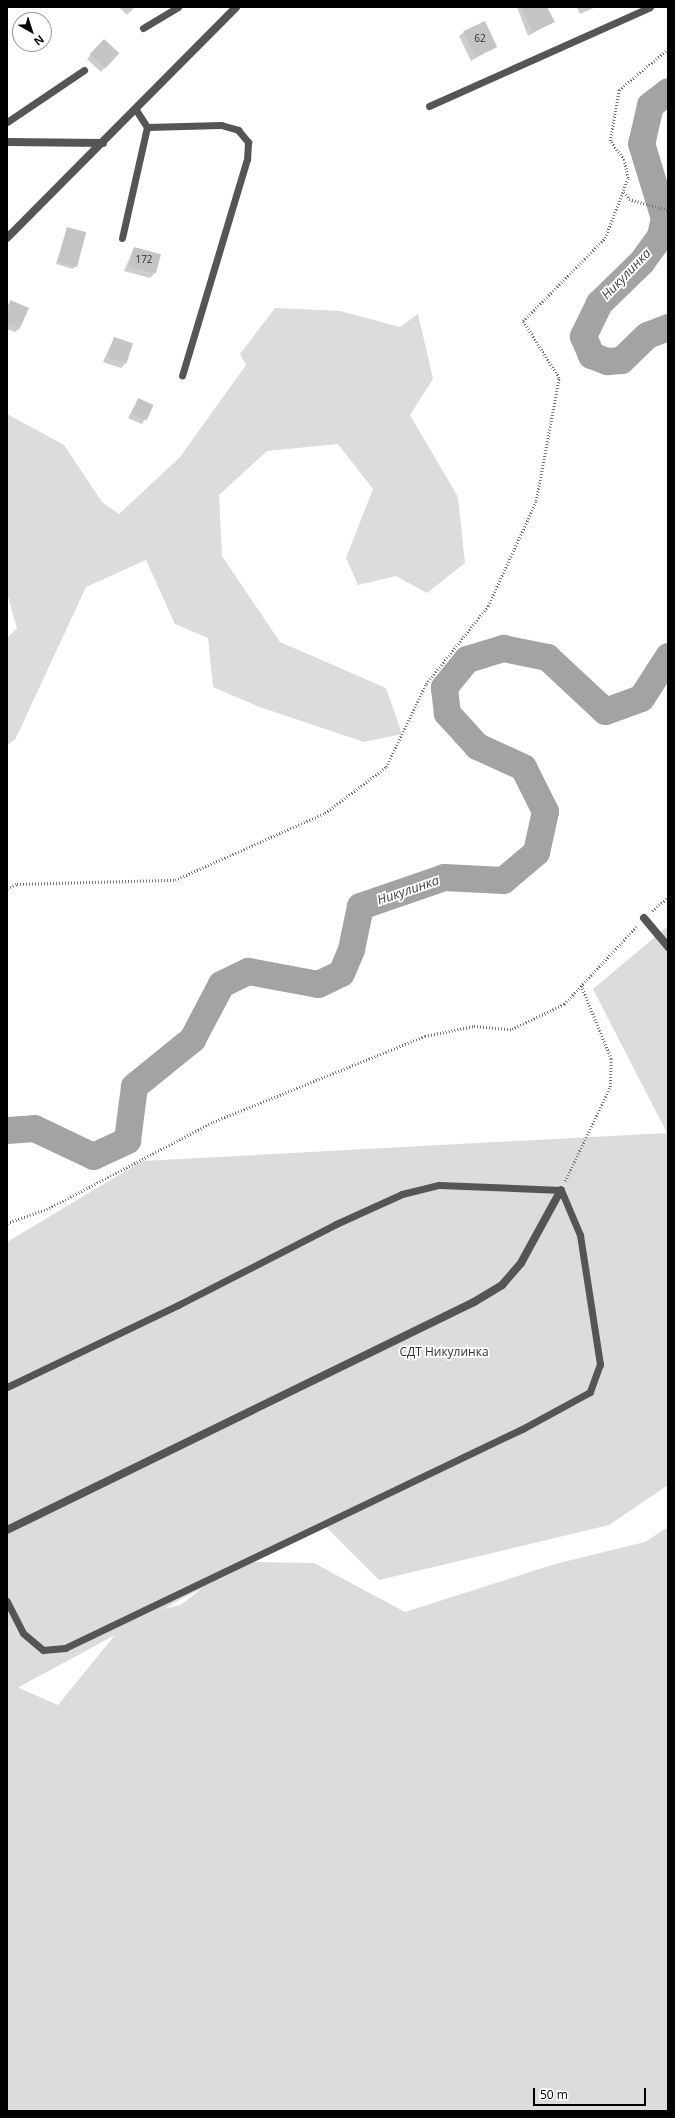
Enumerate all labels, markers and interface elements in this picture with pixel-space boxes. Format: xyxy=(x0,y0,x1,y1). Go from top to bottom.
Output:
north arrow xyxy=(12,12,52,52)
text: N xyxy=(31,32,47,50)
house number: 62 xyxy=(474,33,486,45)
water label: Никулинка xyxy=(598,245,654,303)
house number: 172 xyxy=(135,254,153,266)
water label: Никулинка xyxy=(375,872,441,908)
park label: СДТ Никулинка xyxy=(399,1345,489,1359)
scale bar xyxy=(535,2080,648,2106)
text: 50 m xyxy=(540,2086,568,2103)

